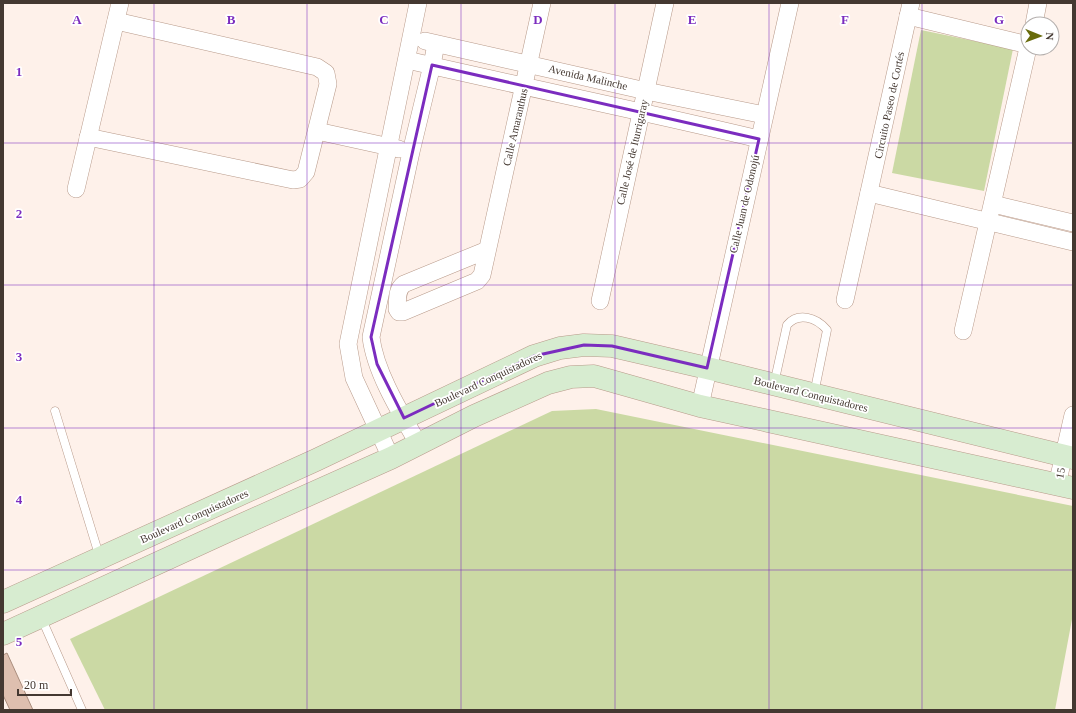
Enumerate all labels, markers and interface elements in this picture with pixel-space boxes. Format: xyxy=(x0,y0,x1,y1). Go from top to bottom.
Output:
text: A xyxy=(72,12,82,27)
text: B xyxy=(227,12,236,27)
text: C xyxy=(379,12,389,27)
text: D xyxy=(533,12,543,27)
text: E xyxy=(688,12,696,27)
text: F xyxy=(841,12,849,27)
text: G xyxy=(994,12,1004,27)
north arrow xyxy=(1020,16,1060,56)
text: N xyxy=(1044,32,1056,40)
street label: Circuito Paseo de Cortés xyxy=(872,50,906,160)
street label: Avenida Malinche xyxy=(547,62,629,92)
text: 1 xyxy=(16,64,22,79)
street label: Calle Amaranthus xyxy=(500,87,530,167)
street label: Calle José de Iturrigaray xyxy=(614,98,650,206)
street label: Calle Juan de Odonojú xyxy=(727,153,761,254)
text: 2 xyxy=(16,206,22,221)
text: 3 xyxy=(16,349,23,364)
street label: Boulevard Conquistadores xyxy=(432,349,544,409)
street label: Boulevard Conquistadores xyxy=(753,374,869,414)
street label: 15 xyxy=(1053,466,1067,480)
street label: Boulevard Conquistadores xyxy=(138,487,250,545)
text: 4 xyxy=(16,492,23,507)
text: 5 xyxy=(16,634,23,649)
scale bar xyxy=(18,671,71,697)
text: 20 m xyxy=(24,678,49,692)

